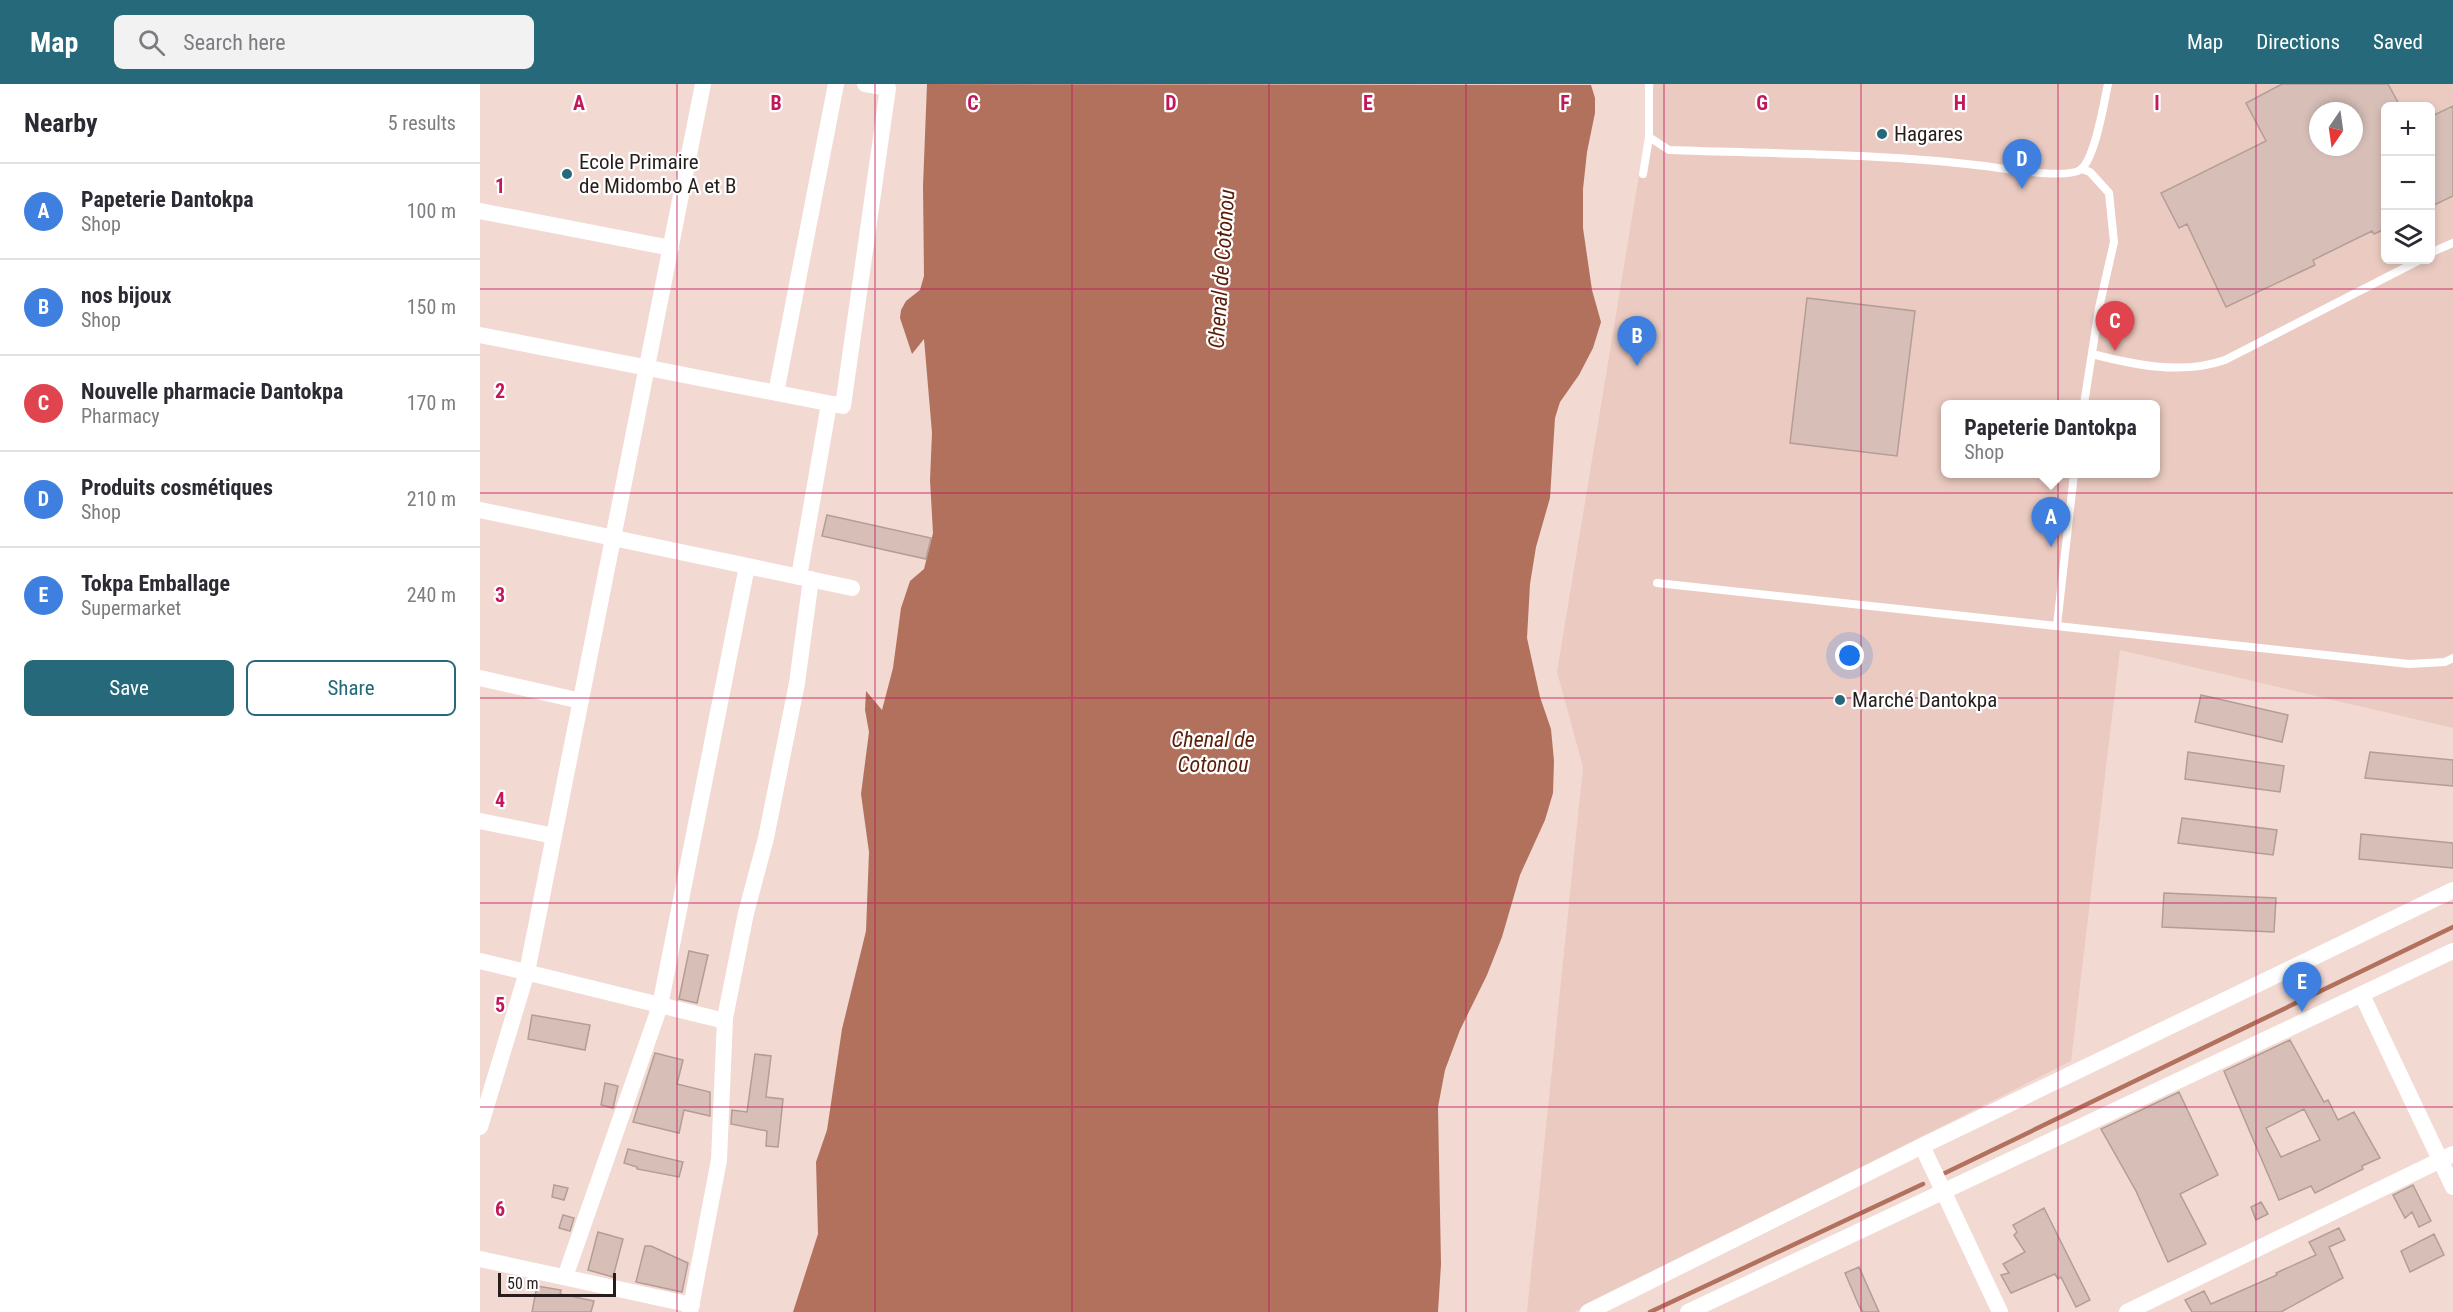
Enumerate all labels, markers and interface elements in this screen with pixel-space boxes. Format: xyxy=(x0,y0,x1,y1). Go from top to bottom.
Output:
search box xyxy=(114,15,534,69)
text: Map xyxy=(30,26,78,59)
icon: search xyxy=(135,26,168,59)
text: Search here xyxy=(183,30,286,55)
text: Map xyxy=(2187,30,2223,54)
text: Directions xyxy=(2256,30,2340,54)
text: Saved xyxy=(2373,30,2423,54)
text: A xyxy=(573,91,585,115)
text: B xyxy=(770,91,782,115)
text: C xyxy=(967,91,979,115)
text: D xyxy=(1165,91,1177,115)
text: E xyxy=(1363,91,1373,115)
text: F xyxy=(1560,91,1570,115)
text: G xyxy=(1756,91,1768,115)
text: H xyxy=(1954,91,1966,115)
text: I xyxy=(2154,91,2160,115)
north arrow xyxy=(2309,102,2363,156)
map controls xyxy=(2381,102,2435,264)
button: + xyxy=(2381,102,2435,156)
text: Nearby xyxy=(24,108,98,138)
text: 5 results xyxy=(388,111,456,135)
place label: Hagares xyxy=(1894,122,1963,146)
marker: Hagares xyxy=(1875,127,1889,141)
pin: D xyxy=(2002,140,2042,189)
place label: Ecole Primaire de Midombo A et B xyxy=(579,150,737,198)
button: − xyxy=(2381,156,2435,210)
marker: Ecole Primaire de Midombo A et B xyxy=(560,167,574,181)
text: 1 xyxy=(495,174,505,198)
text: Papeterie Dantokpa xyxy=(81,187,254,212)
water label: Chenal de Cotonou xyxy=(1203,189,1240,349)
text: A xyxy=(38,199,49,223)
text: 100 m xyxy=(407,199,456,223)
button: layers xyxy=(2381,210,2435,264)
text: Shop xyxy=(81,212,121,236)
text: nos bijoux xyxy=(81,283,171,308)
text: B xyxy=(38,295,49,319)
text: 150 m xyxy=(407,295,456,319)
pin: C xyxy=(2096,302,2134,351)
text: Shop xyxy=(81,308,121,332)
pin: B xyxy=(1618,316,1656,366)
text: Nouvelle pharmacie Dantokpa xyxy=(81,379,343,404)
text: 2 xyxy=(495,379,505,403)
text: C xyxy=(38,391,49,415)
text: 170 m xyxy=(407,391,456,415)
popup xyxy=(1941,400,2160,478)
text: Pharmacy xyxy=(81,404,160,428)
text: Papeterie Dantokpa xyxy=(1964,415,2137,440)
text: Shop xyxy=(1964,440,2004,464)
text: Produits cosmétiques xyxy=(81,475,273,500)
text: D xyxy=(38,487,49,511)
text: 210 m xyxy=(407,487,456,511)
pin: A xyxy=(2032,498,2070,547)
text: Shop xyxy=(81,500,121,524)
text: Tokpa Emballage xyxy=(81,571,230,596)
text: E xyxy=(39,583,48,607)
text: 240 m xyxy=(407,583,456,607)
text: 3 xyxy=(495,583,505,607)
text: Supermarket xyxy=(81,596,181,620)
your location xyxy=(1835,641,1864,670)
button: Save xyxy=(24,660,234,716)
button: Share xyxy=(246,660,456,716)
place label: Marché Dantokpa xyxy=(1852,688,1997,712)
marker: Marché Dantokpa xyxy=(1833,693,1847,707)
water label: Chenal de Cotonou xyxy=(1171,727,1255,777)
text: 4 xyxy=(495,788,505,812)
pin: E xyxy=(2282,962,2322,1012)
text: 5 xyxy=(495,993,505,1017)
text: 6 xyxy=(495,1197,505,1221)
scale bar xyxy=(498,1270,616,1298)
text: 50 m xyxy=(507,1274,539,1293)

